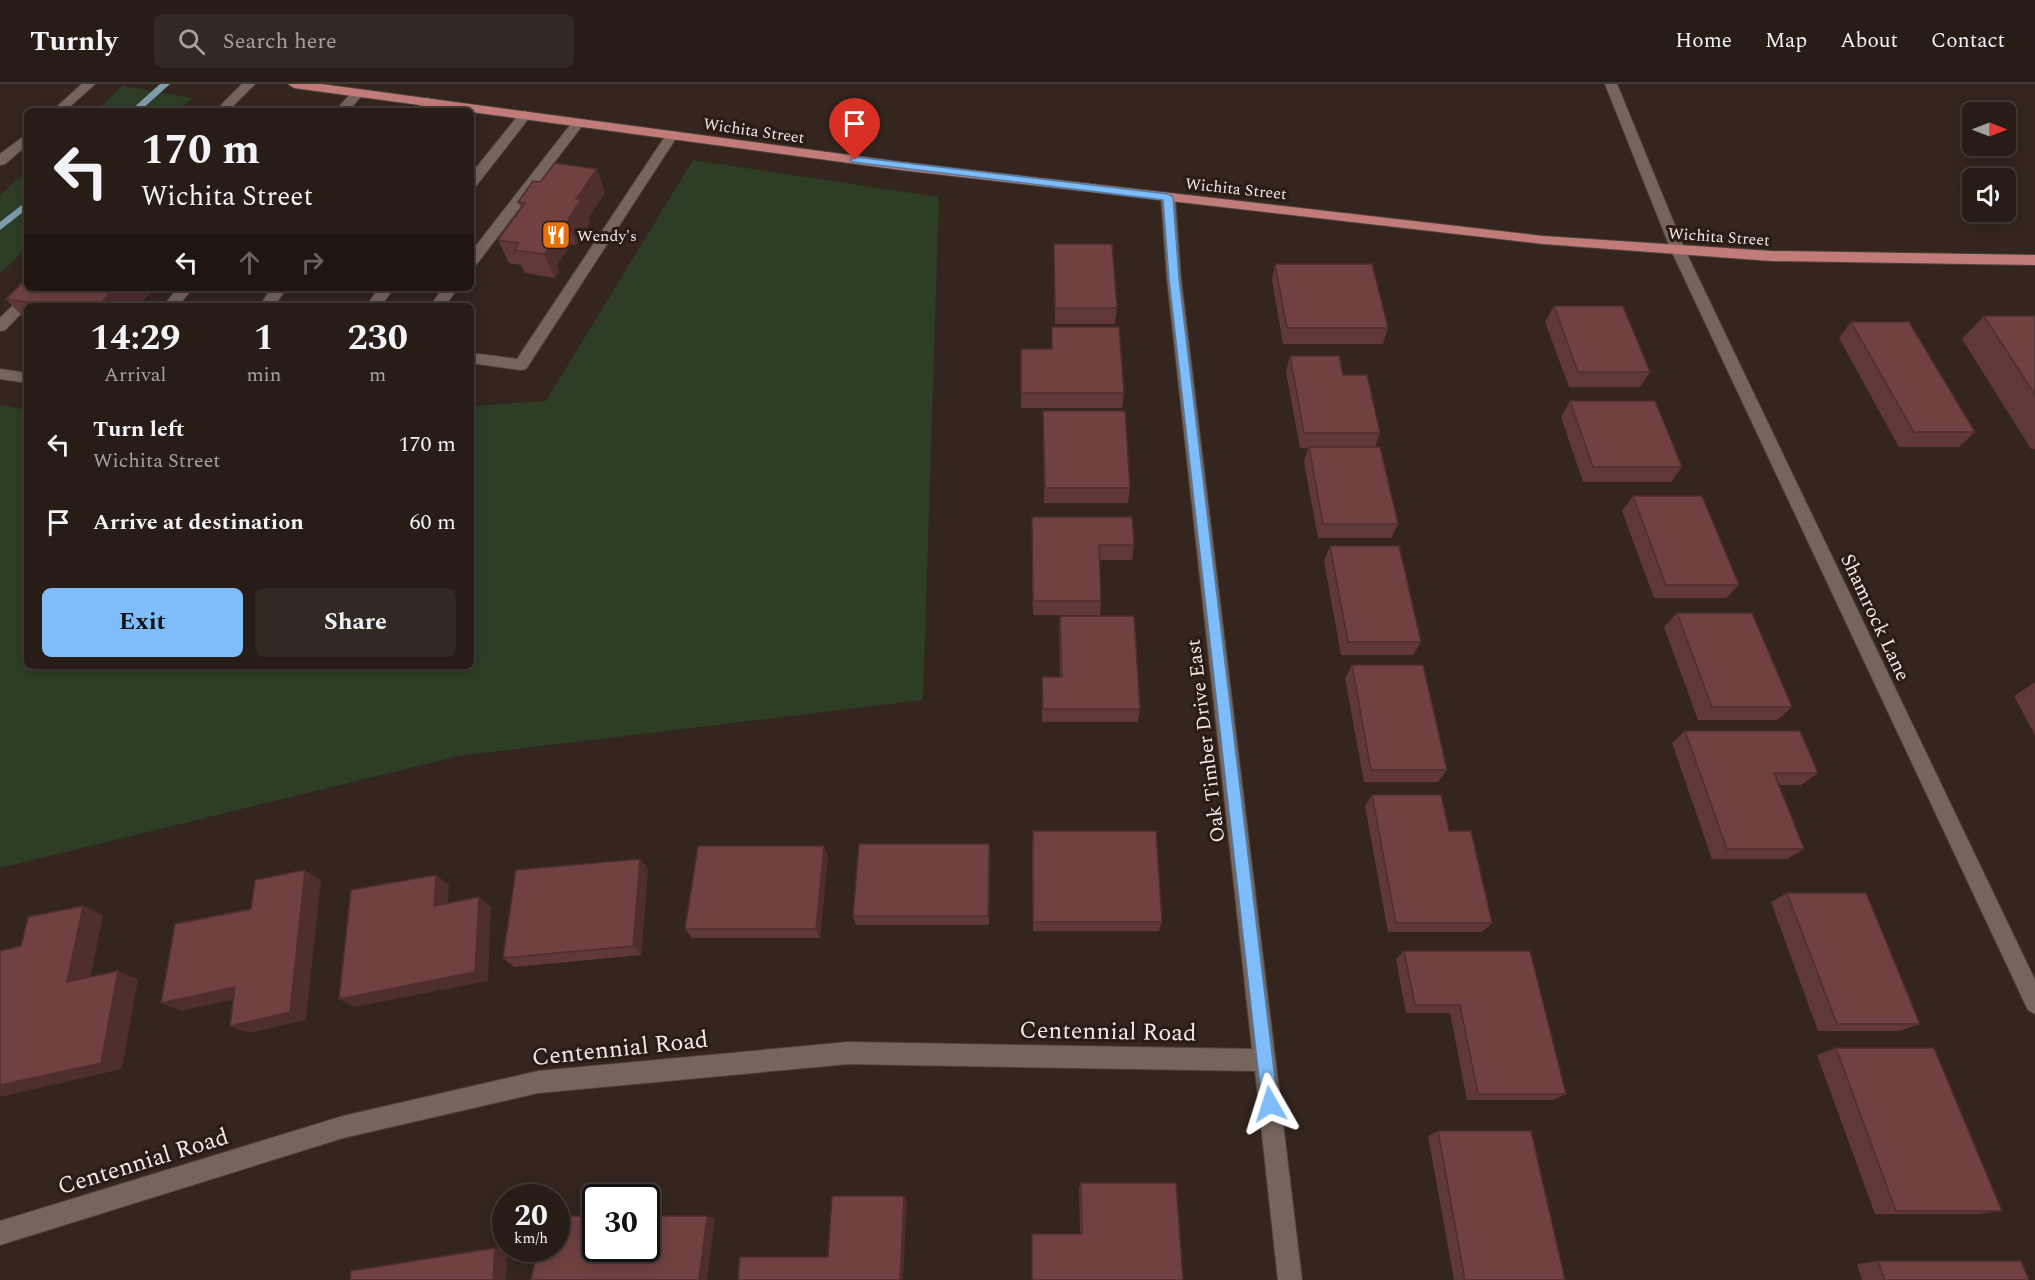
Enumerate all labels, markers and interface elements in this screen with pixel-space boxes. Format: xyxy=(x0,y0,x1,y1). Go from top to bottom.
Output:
search box xyxy=(154,14,574,68)
text: Turnly xyxy=(30,20,118,63)
icon: search xyxy=(175,25,208,58)
text: Search here xyxy=(223,25,337,58)
text: Home xyxy=(1675,25,1732,57)
text: Map xyxy=(1765,25,1807,57)
text: About xyxy=(1840,25,1898,57)
text: Contact xyxy=(1931,25,2005,57)
pin xyxy=(829,98,880,160)
north arrow xyxy=(1962,102,2016,156)
map controls xyxy=(1962,102,2016,222)
icon: arrive xyxy=(838,107,871,140)
street label: Wichita Street xyxy=(702,112,806,150)
text: 170 m xyxy=(141,119,260,182)
icon: left xyxy=(42,132,120,210)
button: sound xyxy=(1962,168,2016,222)
street label: Wichita Street xyxy=(1184,172,1288,206)
text: Wichita Street xyxy=(141,176,313,218)
restaurant icon: Wendy's xyxy=(540,219,572,251)
street label: Wichita Street xyxy=(1667,221,1771,253)
place label: Wendy's xyxy=(577,224,637,248)
icon: left xyxy=(170,246,203,279)
icon: ahead xyxy=(233,246,266,279)
icon: right xyxy=(296,246,329,279)
text: 14:29 xyxy=(90,311,180,366)
text: 1 xyxy=(254,311,274,366)
text: 230 xyxy=(347,311,408,366)
text: Arrival xyxy=(104,360,166,390)
text: min xyxy=(246,360,281,390)
text: m xyxy=(369,360,386,390)
text: Turn left xyxy=(93,413,185,446)
icon: left xyxy=(42,428,75,461)
text: 170 m xyxy=(399,428,456,461)
text: Wichita Street xyxy=(93,446,220,476)
icon: arrive xyxy=(42,506,75,539)
text: Arrive at destination xyxy=(93,506,304,539)
text: 60 m xyxy=(410,506,456,539)
street label: Shamrock Lane xyxy=(1832,549,1918,686)
button: Exit xyxy=(42,588,243,657)
button: Share xyxy=(255,588,456,657)
street label: Oak Timber Drive East xyxy=(1179,637,1233,844)
street label: Centennial Road xyxy=(1019,1012,1197,1052)
street label: Centennial Road xyxy=(530,1022,710,1076)
position arrow xyxy=(1238,1072,1302,1136)
street label: Centennial Road xyxy=(53,1119,233,1205)
speed limit sign: 30 xyxy=(582,1184,660,1262)
text: 20 xyxy=(514,1193,548,1239)
text: km/h xyxy=(514,1227,548,1250)

